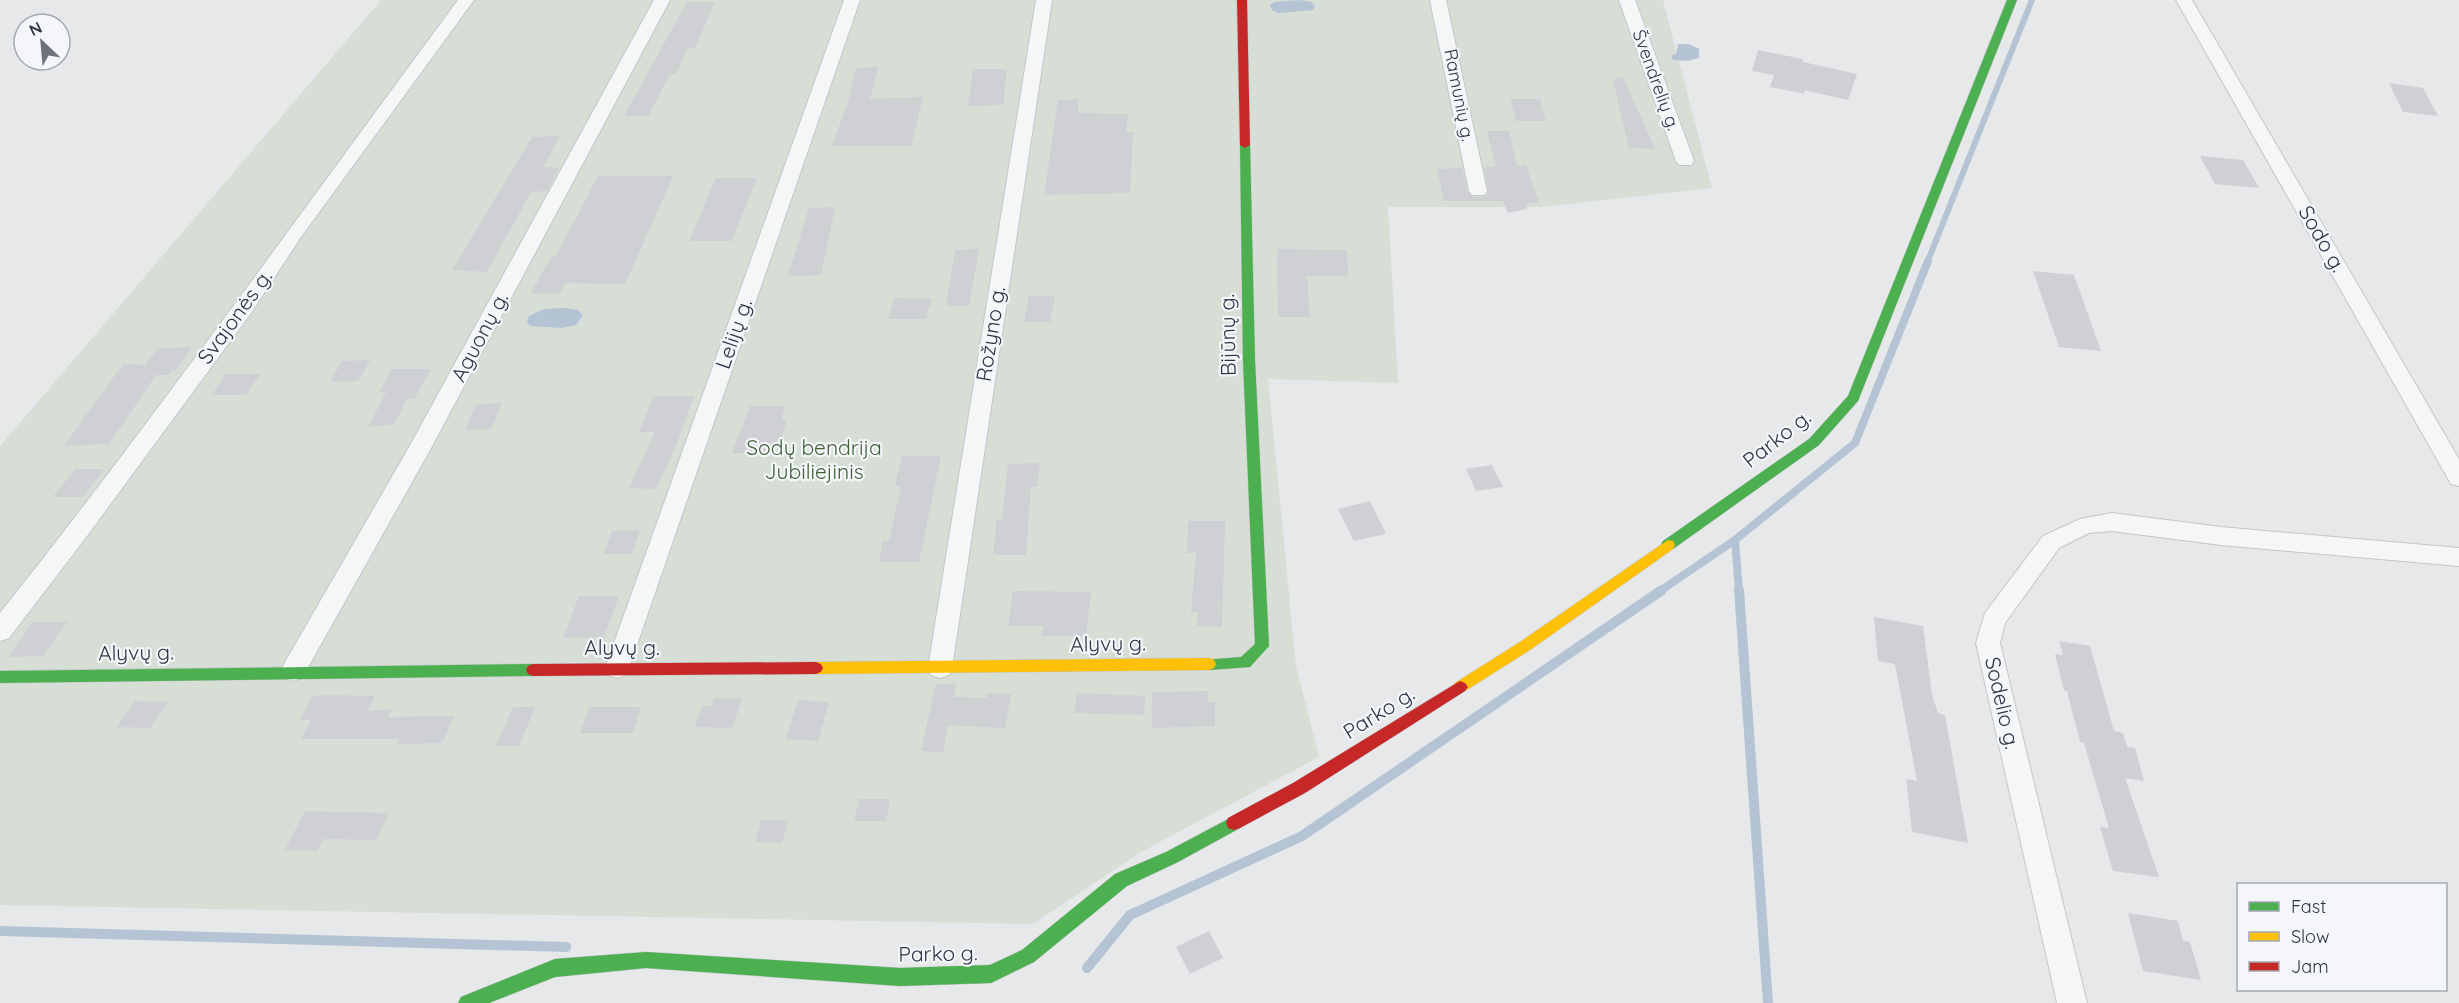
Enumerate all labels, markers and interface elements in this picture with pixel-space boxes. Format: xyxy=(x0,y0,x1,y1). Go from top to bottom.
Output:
north arrow xyxy=(12,12,72,72)
text: N xyxy=(26,17,45,40)
street label: Švendrelių g. xyxy=(1628,26,1685,133)
street label: Ramunių g. xyxy=(1439,47,1480,143)
street label: Sodo g. xyxy=(2293,201,2352,276)
street label: Svajonės g. xyxy=(191,264,277,369)
street label: Rožyno g. xyxy=(970,284,1010,383)
street label: Aguonų g. xyxy=(445,287,514,386)
street label: Bijūnų g. xyxy=(1213,294,1241,376)
street label: Lelijų g. xyxy=(709,295,757,372)
street label: Parko g. xyxy=(1737,404,1816,473)
park label: Sodų bendrija Jubiliejinis xyxy=(746,434,882,484)
street label: Alyvų g. xyxy=(1070,629,1146,657)
street label: Alyvų g. xyxy=(584,634,660,660)
street label: Alyvų g. xyxy=(98,638,174,666)
street label: Sodelio g. xyxy=(1980,654,2026,751)
street label: Parko g. xyxy=(1338,680,1419,744)
legend xyxy=(2237,883,2447,991)
text: Fast xyxy=(2291,895,2326,918)
text: Slow xyxy=(2291,925,2329,948)
street label: Parko g. xyxy=(898,939,978,967)
text: Jam xyxy=(2291,955,2329,978)

